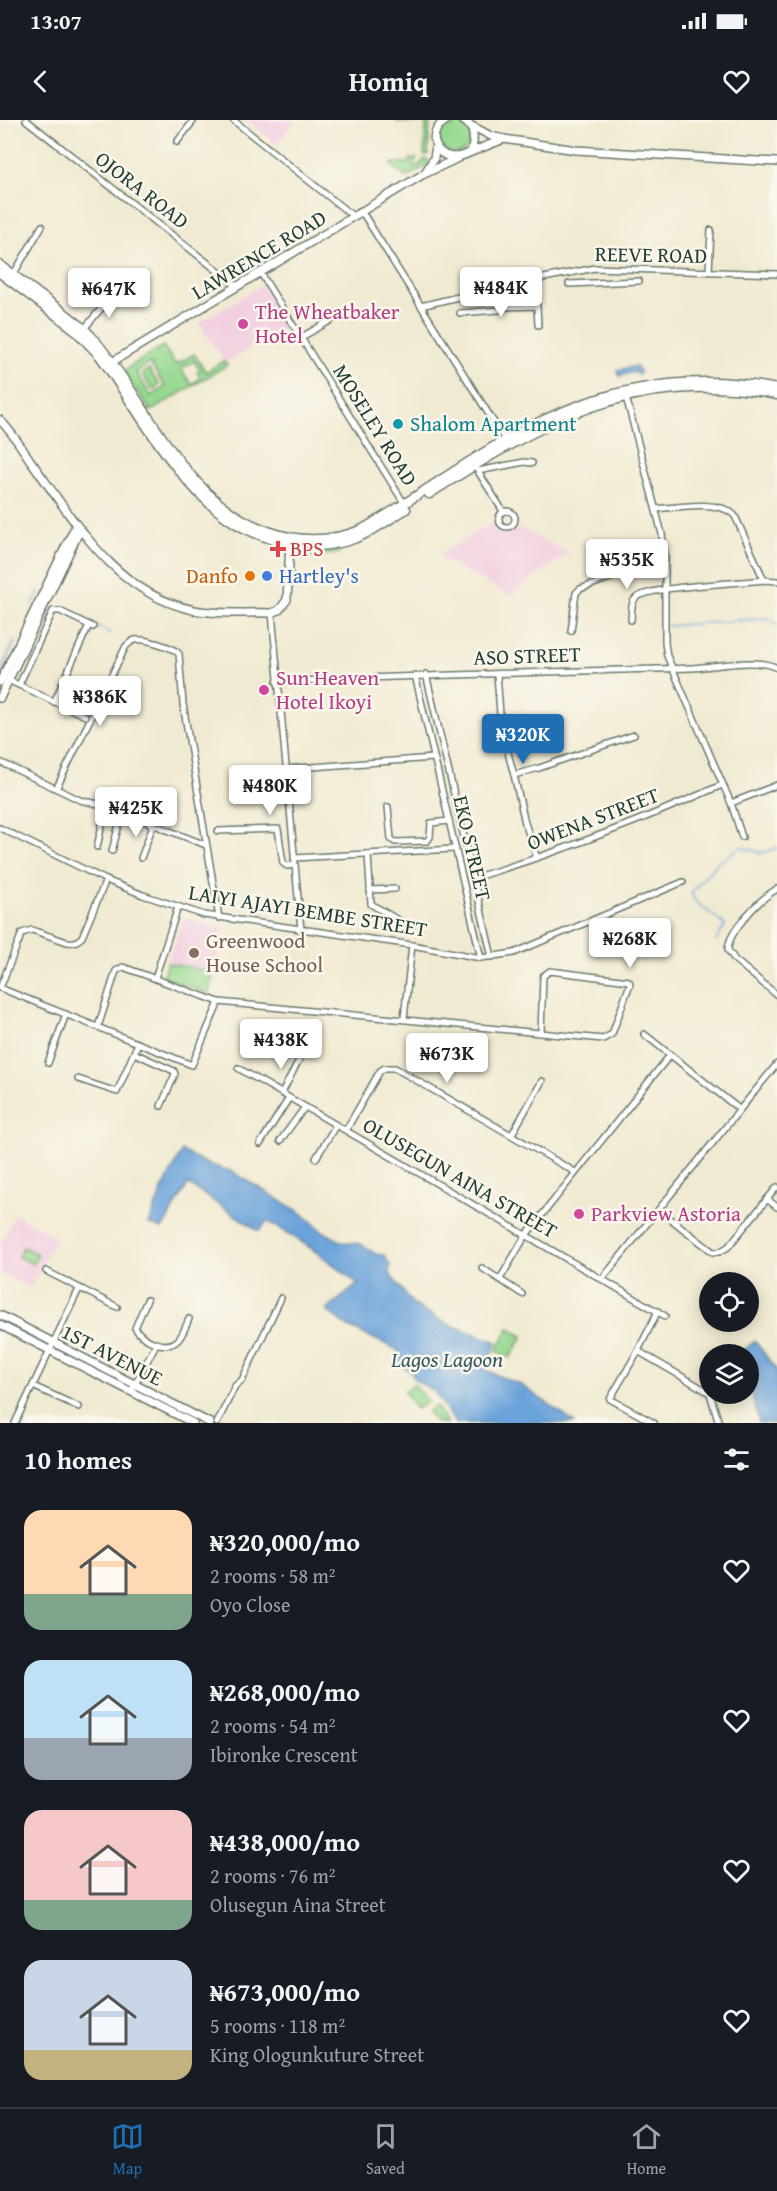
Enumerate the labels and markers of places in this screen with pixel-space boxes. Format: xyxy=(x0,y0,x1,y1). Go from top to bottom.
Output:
pin: ₦484K xyxy=(459,267,543,318)
pin: ₦647K xyxy=(67,268,151,319)
place label: The Wheatbaker Hotel xyxy=(255,296,400,351)
marker: The Wheatbaker Hotel xyxy=(236,317,250,331)
place label: Shalom Apartment xyxy=(410,408,577,439)
marker: Shalom Apartment xyxy=(391,417,405,431)
place label: BPS xyxy=(290,533,323,564)
pin: ₦535K xyxy=(585,539,669,590)
marker: BPS xyxy=(271,542,285,556)
place label: Danfo xyxy=(186,560,238,591)
place label: Hartley's xyxy=(279,560,359,591)
marker: Danfo xyxy=(243,569,257,583)
marker: Hartley's xyxy=(260,569,274,583)
place label: Sun Heaven Hotel Ikoyi xyxy=(276,662,379,717)
pin: ₦386K xyxy=(58,676,142,727)
marker: Sun Heaven Hotel Ikoyi xyxy=(257,683,271,697)
pin: ₦320K xyxy=(481,714,565,765)
pin: ₦480K xyxy=(228,765,312,816)
pin: ₦425K xyxy=(94,787,178,838)
pin: ₦268K xyxy=(588,918,672,969)
place label: Greenwood House School xyxy=(206,925,323,980)
marker: Greenwood House School xyxy=(187,946,201,960)
pin: ₦438K xyxy=(239,1019,323,1070)
pin: ₦673K xyxy=(405,1033,489,1084)
place label: Parkview Astoria xyxy=(591,1198,741,1229)
marker: Parkview Astoria xyxy=(572,1207,586,1221)

